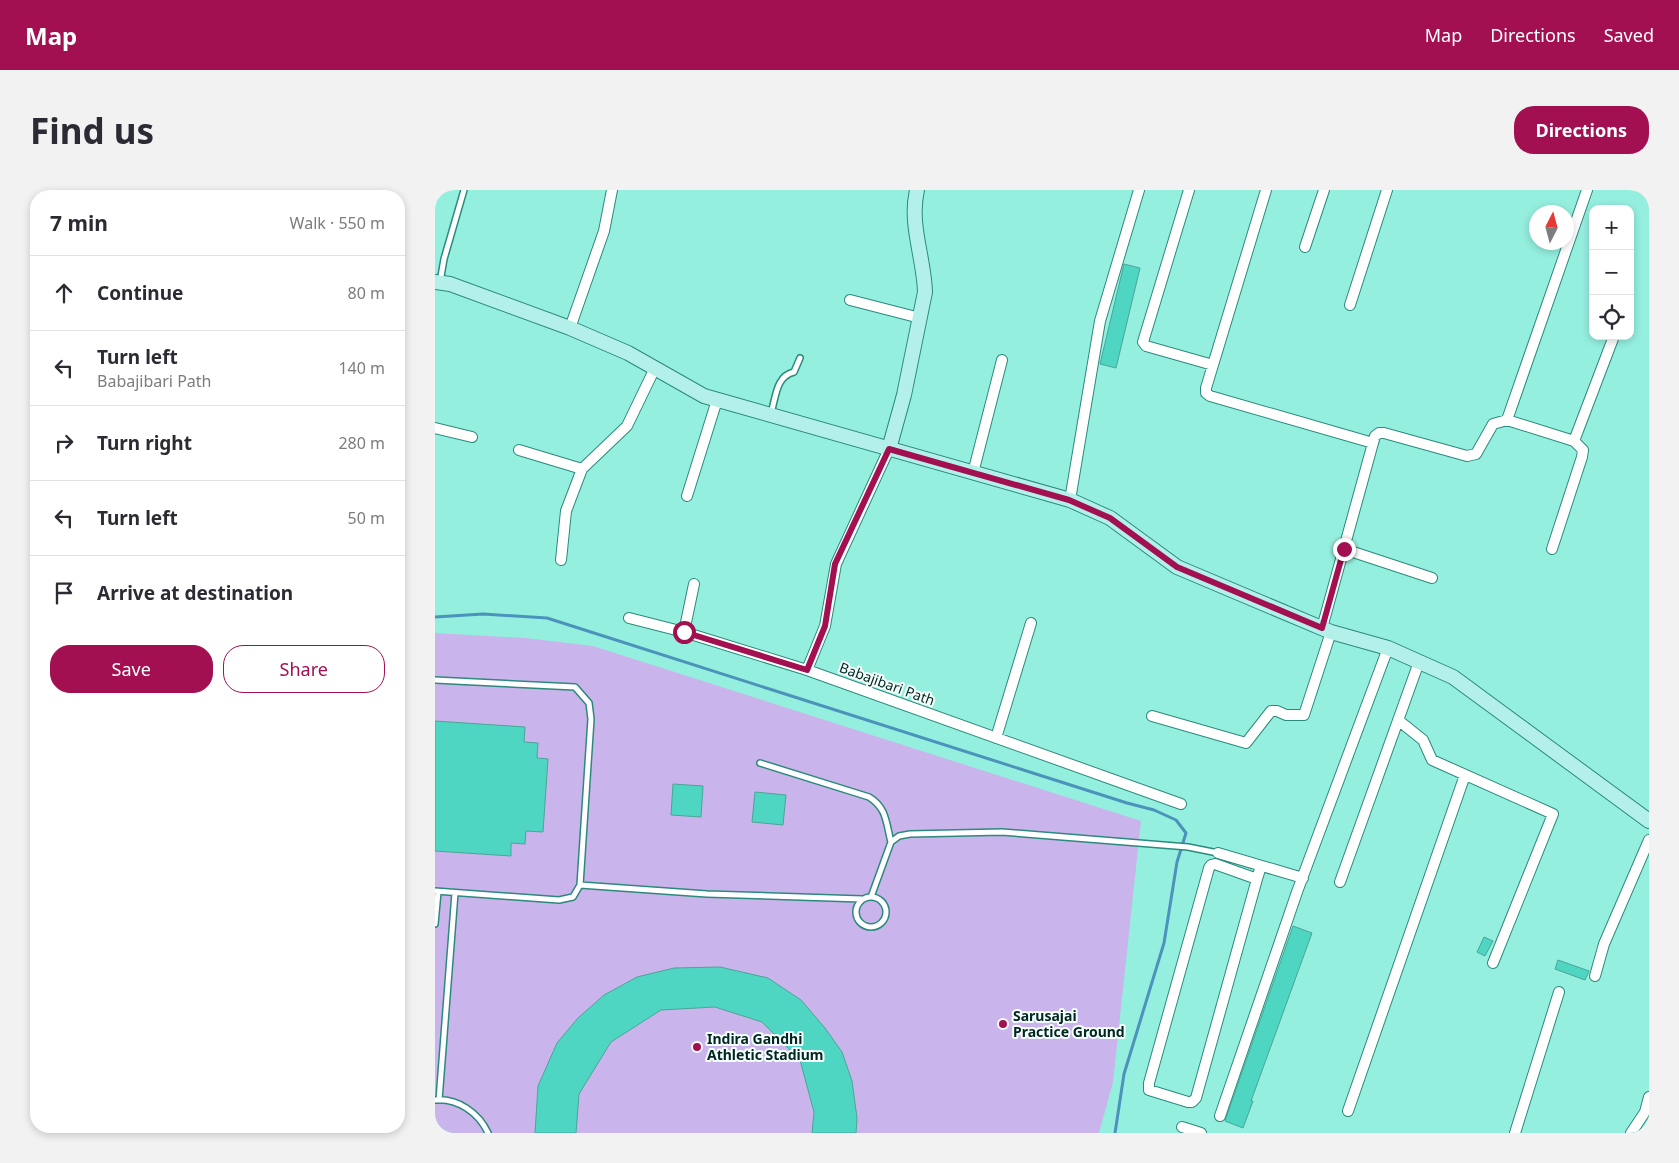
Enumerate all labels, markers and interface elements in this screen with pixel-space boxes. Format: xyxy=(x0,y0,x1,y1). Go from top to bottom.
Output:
text: Map xyxy=(25,19,77,52)
text: Map xyxy=(1425,23,1462,47)
text: Directions xyxy=(1490,23,1576,47)
text: Saved xyxy=(1604,23,1654,47)
button: Directions xyxy=(1514,106,1649,154)
text: Find us xyxy=(30,107,154,154)
north arrow xyxy=(1529,205,1574,250)
map controls xyxy=(1589,205,1634,340)
button: + xyxy=(1589,205,1634,250)
text: 7 min xyxy=(50,209,108,237)
text: Walk · 550 m xyxy=(290,212,385,234)
button: − xyxy=(1589,250,1634,295)
icon: ahead xyxy=(50,279,78,307)
text: Continue xyxy=(97,280,183,306)
text: 80 m xyxy=(348,282,385,304)
button: locate xyxy=(1589,295,1634,340)
text: Turn left xyxy=(97,344,178,370)
icon: left xyxy=(50,354,78,382)
text: 140 m xyxy=(338,357,385,379)
text: Babajibari Path xyxy=(97,370,211,392)
icon: right xyxy=(50,429,78,457)
text: Turn right xyxy=(97,430,192,456)
text: 280 m xyxy=(338,432,385,454)
icon: left xyxy=(50,504,78,532)
text: Turn left xyxy=(97,505,178,531)
text: 50 m xyxy=(348,507,385,529)
route end xyxy=(1333,538,1356,561)
icon: arrive xyxy=(50,579,78,607)
text: Arrive at destination xyxy=(97,580,293,606)
route start xyxy=(673,621,696,644)
button: Save xyxy=(50,645,213,693)
button: Share xyxy=(223,645,385,693)
street label: Babajibari Path xyxy=(837,657,937,710)
place label: Sarusajai Practice Ground xyxy=(1013,1006,1125,1041)
marker: Sarusajai Practice Ground xyxy=(997,1018,1009,1030)
place label: Indira Gandhi Athletic Stadium xyxy=(707,1029,823,1064)
marker: Indira Gandhi Athletic Stadium xyxy=(691,1041,703,1053)

